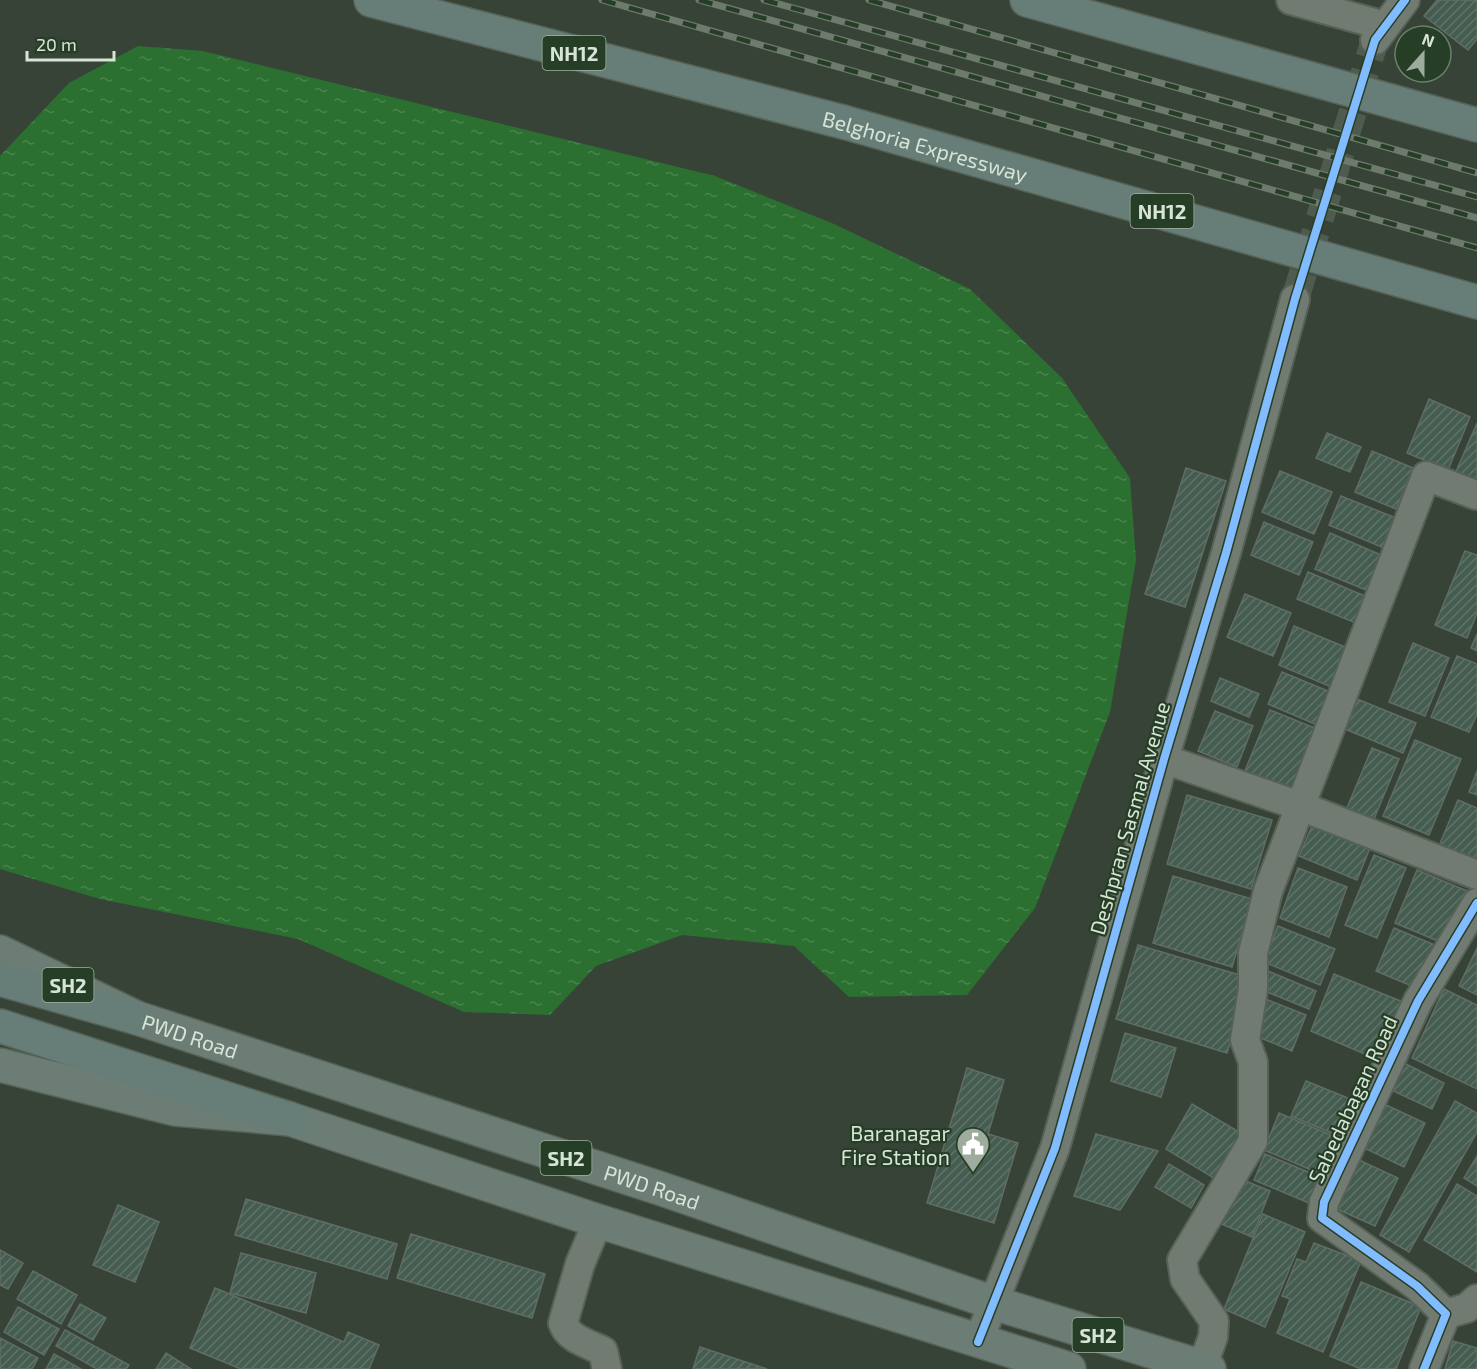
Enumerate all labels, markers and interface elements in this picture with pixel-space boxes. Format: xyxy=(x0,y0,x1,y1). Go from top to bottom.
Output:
scale bar xyxy=(27,24,114,62)
north arrow xyxy=(1393,24,1453,84)
text: N xyxy=(1420,29,1437,50)
text: 20 m xyxy=(36,33,77,55)
road number: NH12 xyxy=(542,36,606,70)
street label: Belghoria Expressway xyxy=(820,105,1031,186)
road number: NH12 xyxy=(1130,194,1194,228)
street label: Deshpran Sasmal Avenue xyxy=(1084,699,1174,937)
road number: SH2 xyxy=(42,968,94,1002)
street label: PWD Road xyxy=(139,1008,241,1063)
street label: Sabedabagan Road xyxy=(1302,1011,1402,1187)
place label: Baranagar Fire Station xyxy=(841,1120,951,1169)
public building icon: Baranagar Fire Station xyxy=(955,1126,991,1173)
road number: SH2 xyxy=(540,1141,592,1175)
street label: PWD Road xyxy=(601,1159,703,1214)
road number: SH2 xyxy=(1072,1318,1124,1352)

